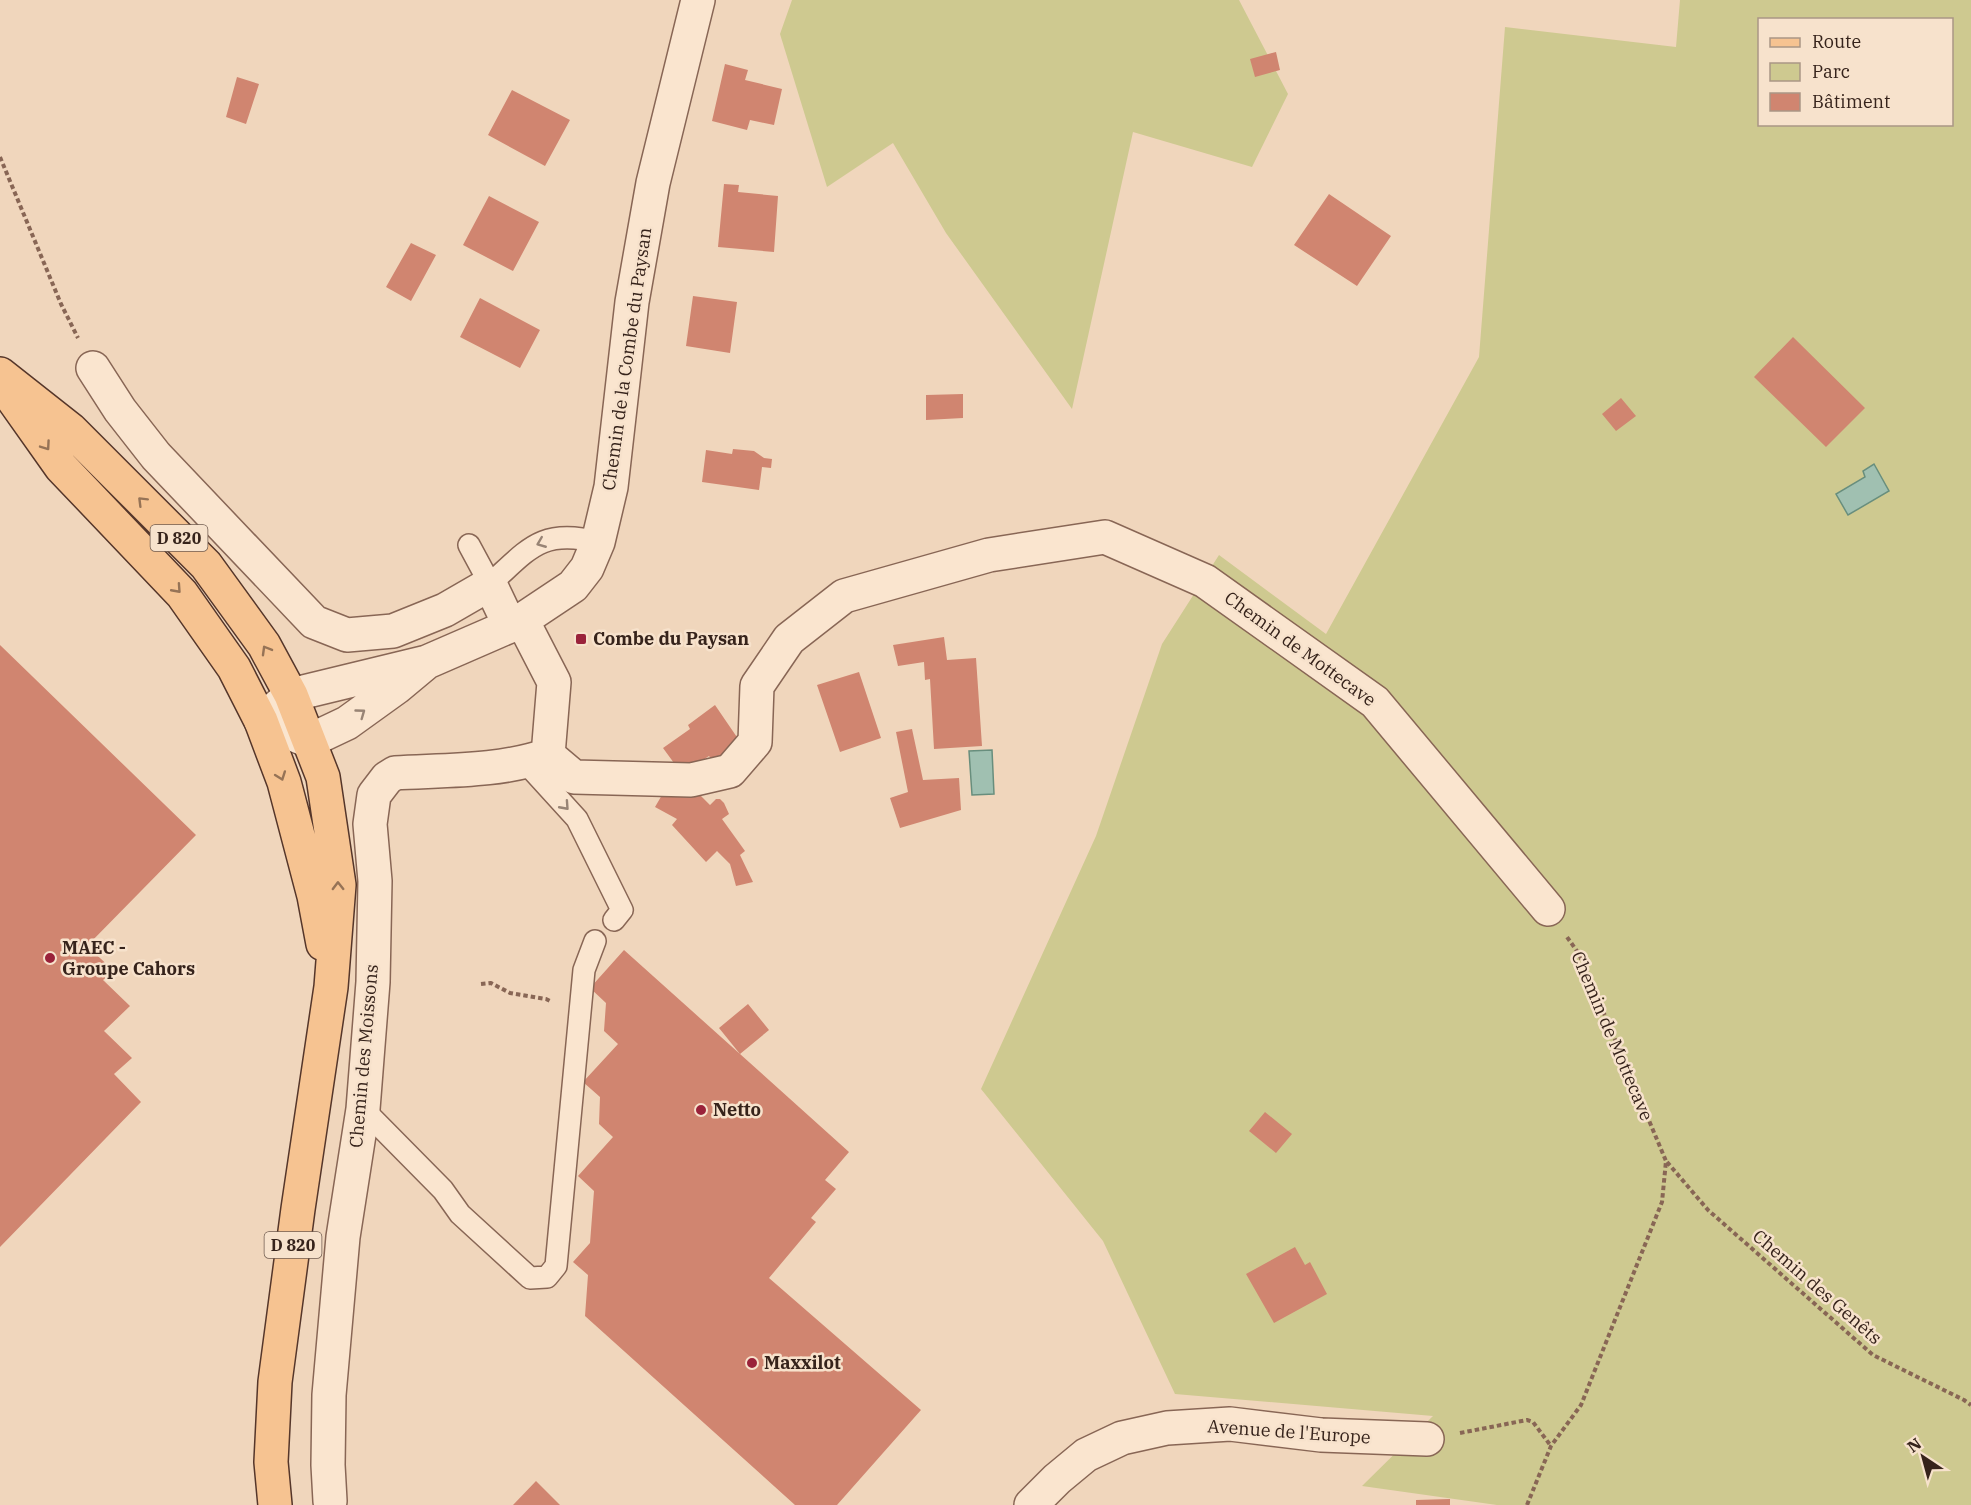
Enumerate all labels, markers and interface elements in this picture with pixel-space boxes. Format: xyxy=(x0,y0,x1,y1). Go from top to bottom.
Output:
legend xyxy=(1758,18,1953,126)
text: Route xyxy=(1812,30,1861,53)
text: Parc xyxy=(1812,60,1850,83)
text: Bâtiment xyxy=(1812,90,1890,113)
street label: Chemin de la Combe du Paysan xyxy=(597,226,656,492)
one-way arrow xyxy=(39,439,50,450)
one-way arrow xyxy=(138,497,148,508)
road number: D 820 xyxy=(150,525,207,551)
one-way arrow xyxy=(536,536,547,548)
one-way arrow xyxy=(170,582,181,593)
street label: Chemin de Mottecave xyxy=(1220,586,1381,711)
place label: Combe du Paysan xyxy=(593,627,749,650)
marker: Combe du Paysan xyxy=(574,632,588,646)
one-way arrow xyxy=(262,646,274,656)
one-way arrow xyxy=(354,709,365,720)
one-way arrow xyxy=(274,770,287,781)
one-way arrow xyxy=(558,799,569,810)
one-way arrow xyxy=(332,882,344,891)
place label: MAEC - Groupe Cahors xyxy=(62,936,195,980)
street label: Chemin de Mottecave xyxy=(1566,948,1659,1124)
marker: MAEC - Groupe Cahors xyxy=(43,951,57,965)
street label: Chemin des Moissons xyxy=(344,963,383,1149)
place label: Netto xyxy=(713,1098,761,1121)
marker: Netto xyxy=(694,1103,708,1117)
street label: Chemin des Genêts xyxy=(1748,1224,1887,1349)
road number: D 820 xyxy=(264,1232,322,1258)
place label: Maxxilot xyxy=(764,1351,841,1374)
marker: Maxxilot xyxy=(745,1356,759,1370)
street label: Avenue de l'Europe xyxy=(1207,1414,1371,1449)
north arrow xyxy=(1893,1427,1953,1487)
text: N xyxy=(1903,1433,1925,1457)

